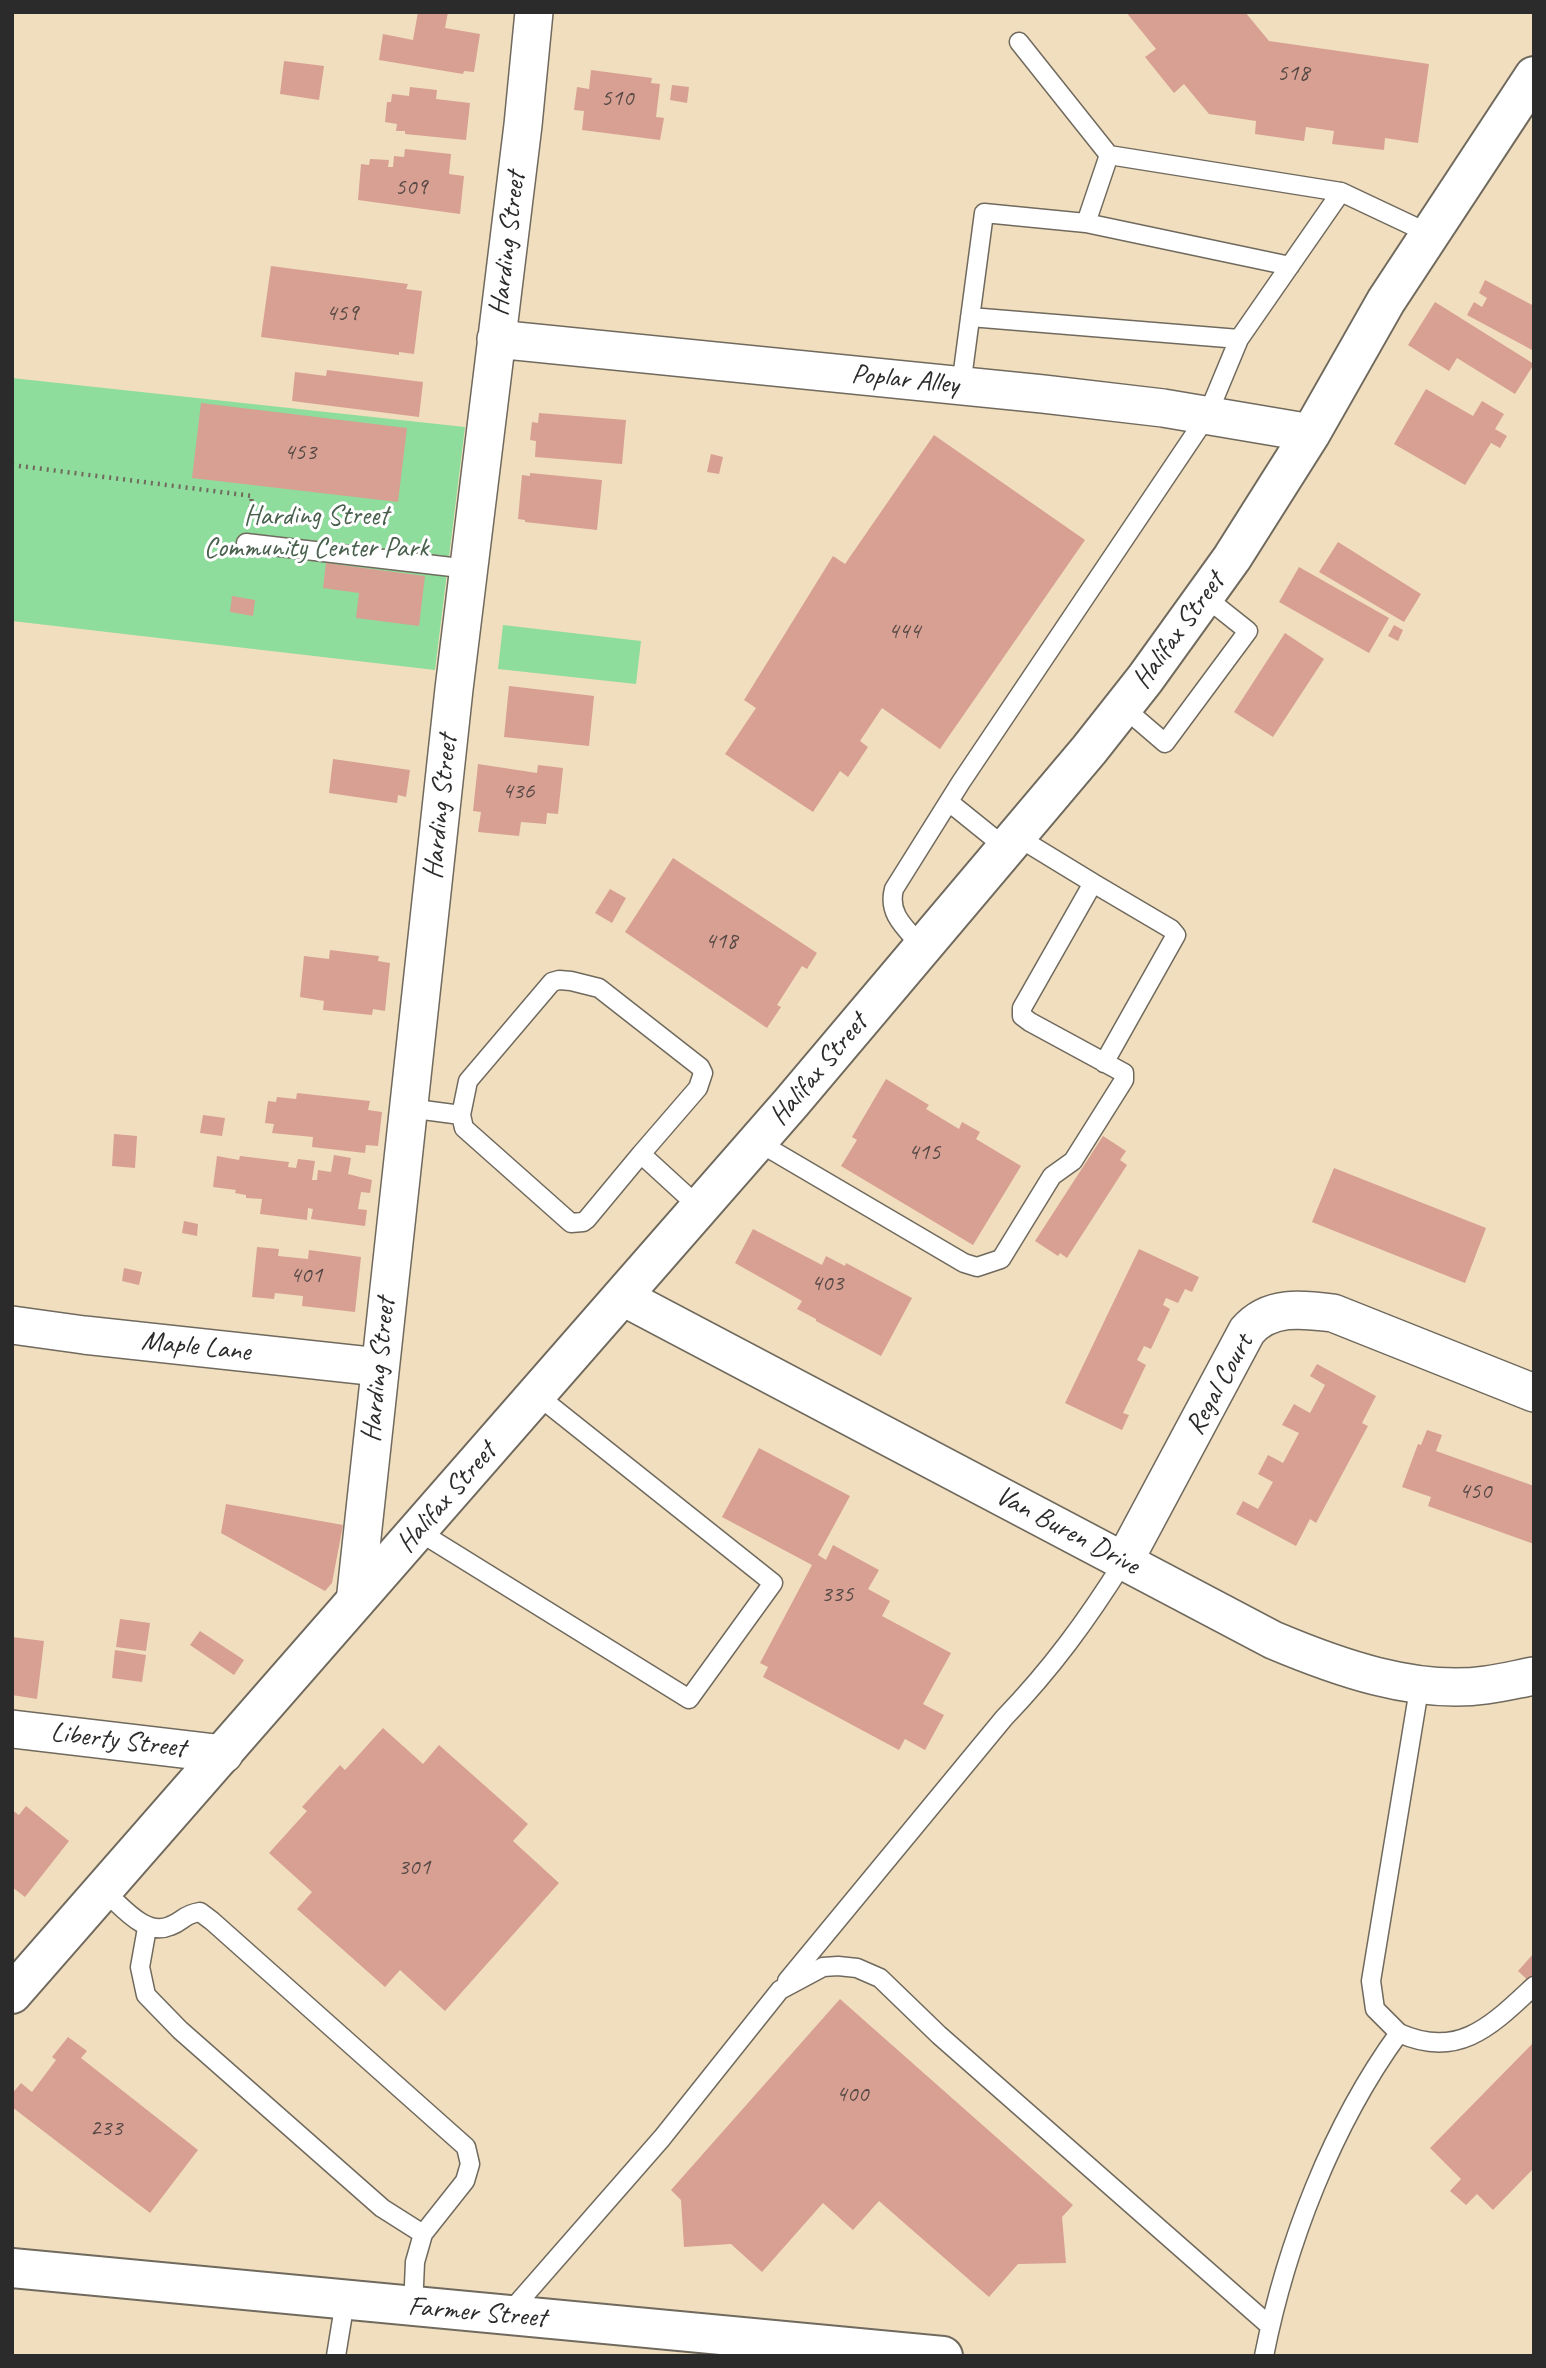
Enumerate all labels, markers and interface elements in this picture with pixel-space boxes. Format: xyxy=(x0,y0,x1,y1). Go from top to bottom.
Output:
house number: 518 xyxy=(1277,60,1309,88)
house number: 510 xyxy=(601,85,633,113)
street label: Harding Street xyxy=(483,170,533,318)
house number: 509 xyxy=(395,174,427,202)
house number: 459 xyxy=(326,300,358,328)
street label: Poplar Alley xyxy=(850,358,960,402)
house number: 453 xyxy=(284,439,316,467)
park label: Harding Street Community Center Park xyxy=(204,500,428,566)
street label: Halifax Street xyxy=(1126,567,1232,695)
house number: 444 xyxy=(888,618,920,646)
street label: Harding Street xyxy=(417,733,465,881)
house number: 436 xyxy=(502,778,534,806)
house number: 418 xyxy=(705,928,737,956)
street label: Halifax Street xyxy=(763,1008,875,1132)
house number: 415 xyxy=(908,1139,940,1167)
house number: 401 xyxy=(290,1262,322,1290)
house number: 403 xyxy=(811,1270,843,1298)
street label: Harding Street xyxy=(355,1296,403,1444)
street label: Maple Lane xyxy=(140,1325,252,1369)
street label: Regal Court xyxy=(1179,1329,1261,1441)
street label: Halifax Street xyxy=(390,1436,504,1560)
house number: 450 xyxy=(1459,1478,1491,1506)
street label: Van Buren Drive xyxy=(989,1479,1145,1583)
house number: 335 xyxy=(821,1581,853,1609)
street label: Liberty Street xyxy=(49,1716,187,1766)
house number: 301 xyxy=(398,1854,430,1882)
house number: 400 xyxy=(836,2081,868,2109)
house number: 233 xyxy=(90,2115,122,2143)
street label: Farmer Street xyxy=(407,2290,547,2336)

